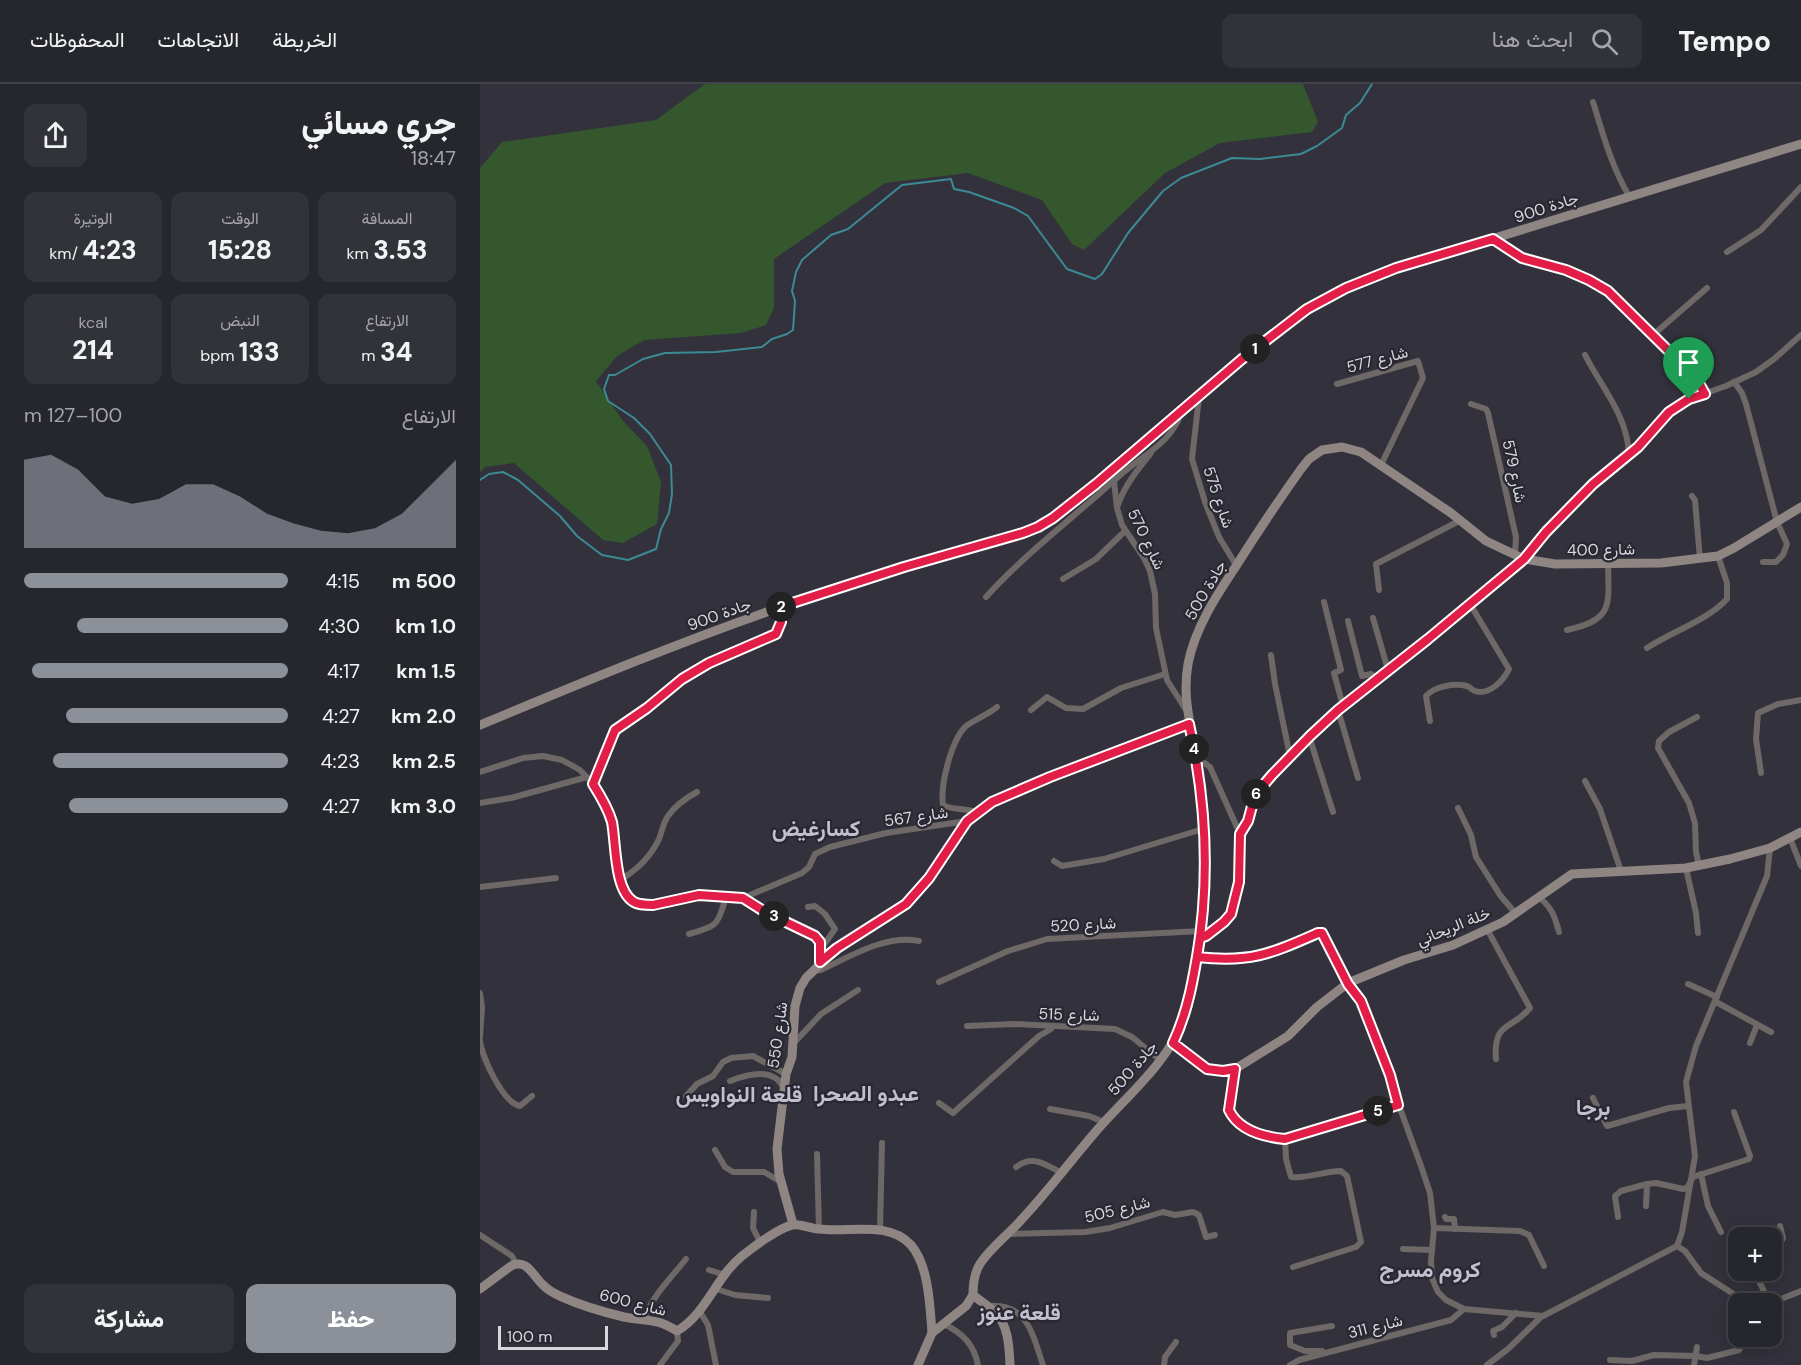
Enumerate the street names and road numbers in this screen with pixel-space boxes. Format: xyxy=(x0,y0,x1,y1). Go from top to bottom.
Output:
street label: جادة 900 xyxy=(1511,187,1581,228)
street label: شارع 577 xyxy=(1344,341,1411,379)
street label: شارع 579 xyxy=(1497,438,1531,505)
street label: شارع 575 xyxy=(1197,464,1239,531)
street label: شارع 570 xyxy=(1122,505,1170,574)
street label: شارع 400 xyxy=(1567,538,1635,562)
street label: جادة 500 xyxy=(1180,556,1231,624)
street label: جادة 900 xyxy=(684,593,754,636)
street label: شارع 567 xyxy=(883,802,950,832)
street label: خلة الريحاني xyxy=(1413,902,1495,954)
street label: شارع 520 xyxy=(1050,912,1117,938)
street label: شارع 550 xyxy=(762,1000,794,1070)
street label: شارع 515 xyxy=(1038,1003,1100,1027)
street label: جادة 500 xyxy=(1103,1036,1162,1100)
street label: شارع 505 xyxy=(1082,1191,1152,1229)
street label: شارع 600 xyxy=(597,1284,669,1322)
street label: شارع 311 xyxy=(1346,1310,1405,1344)

